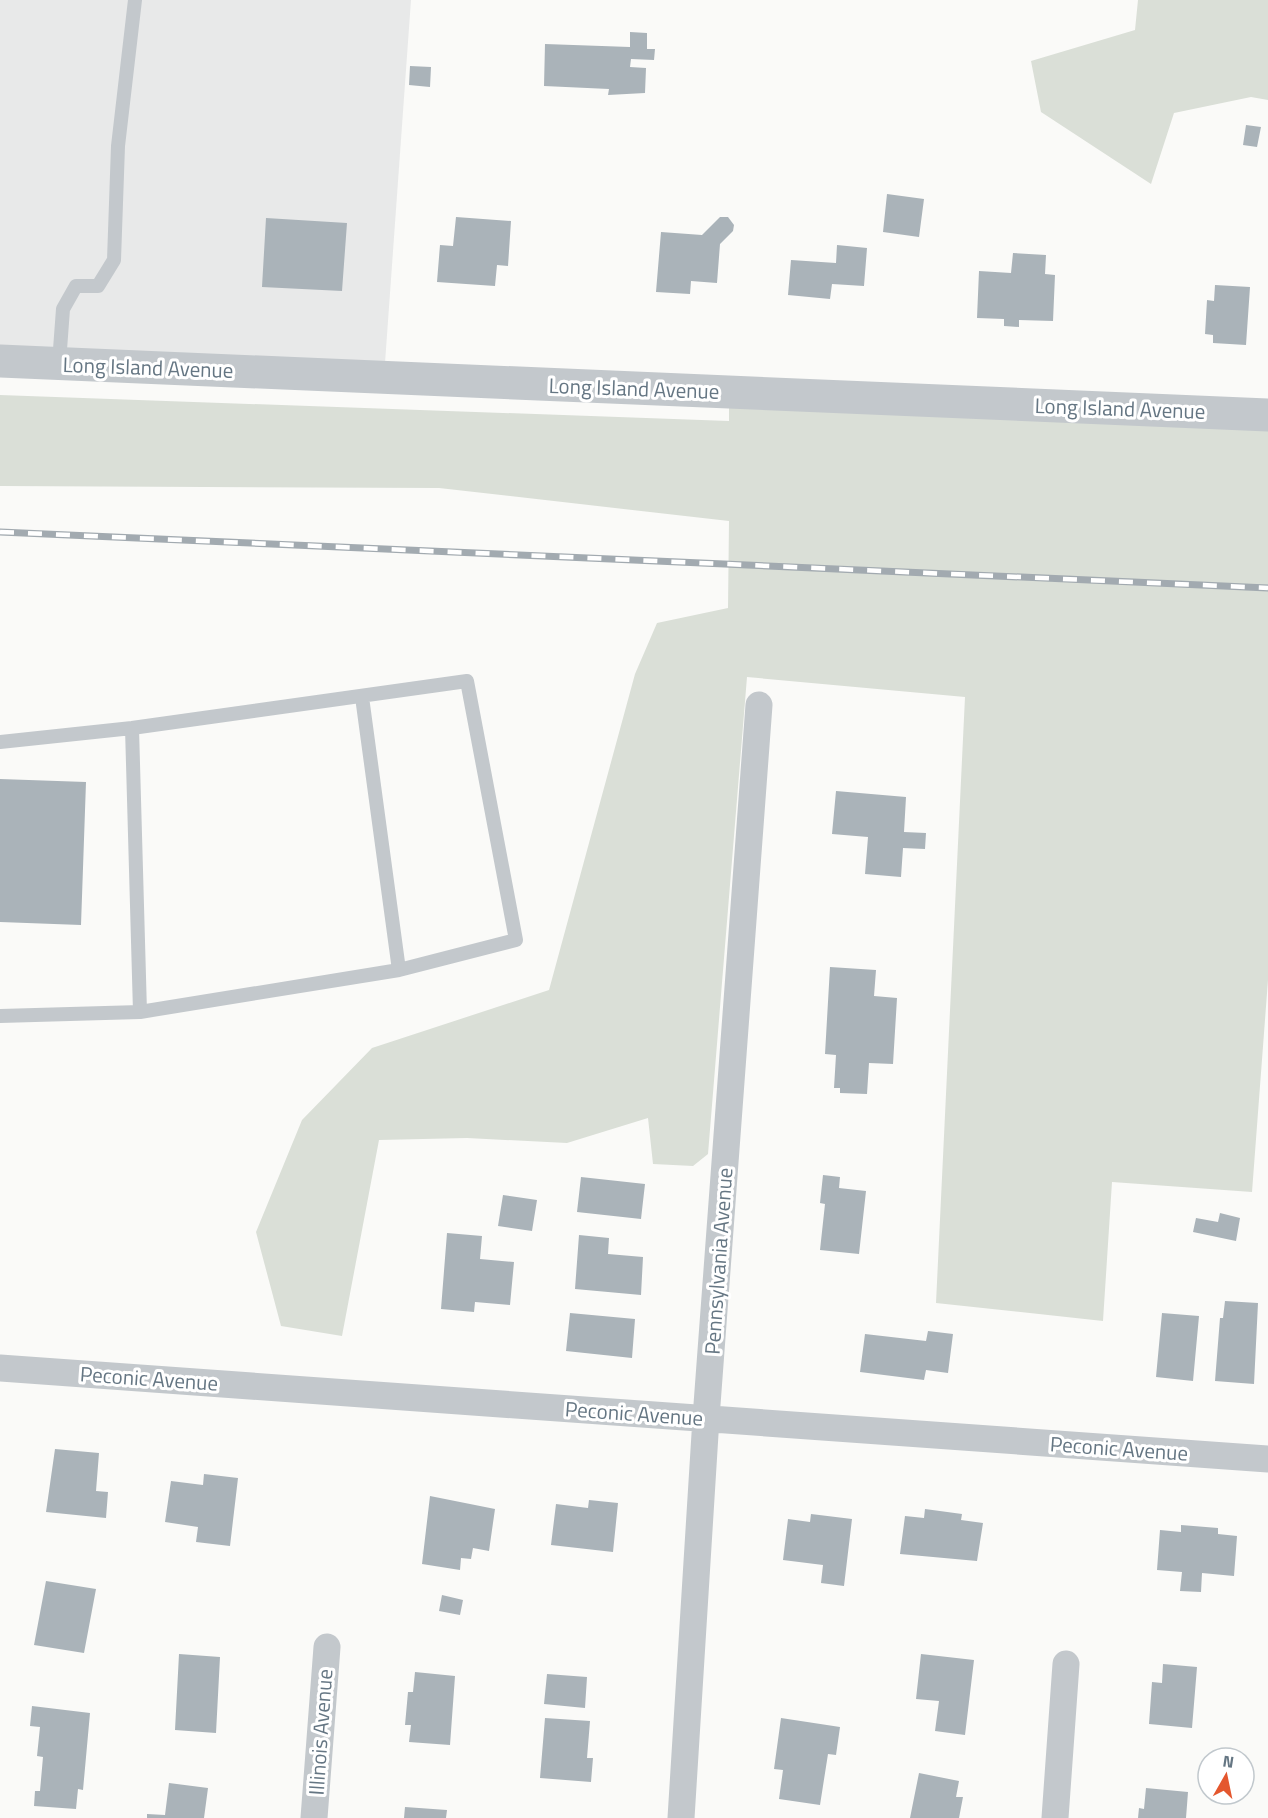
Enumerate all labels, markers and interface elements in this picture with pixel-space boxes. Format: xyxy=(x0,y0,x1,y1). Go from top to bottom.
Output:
street label: Long Island Avenue xyxy=(62,348,234,386)
street label: Long Island Avenue xyxy=(548,369,720,407)
street label: Long Island Avenue xyxy=(1034,389,1206,427)
street label: Pennsylvania Avenue xyxy=(696,1166,740,1356)
street label: Peconic Avenue xyxy=(79,1357,219,1399)
street label: Peconic Avenue xyxy=(564,1392,704,1434)
street label: Peconic Avenue xyxy=(1049,1427,1189,1469)
street label: Illinois Avenue xyxy=(300,1668,340,1796)
north arrow xyxy=(1196,1746,1256,1806)
text: N xyxy=(1221,1748,1236,1774)

